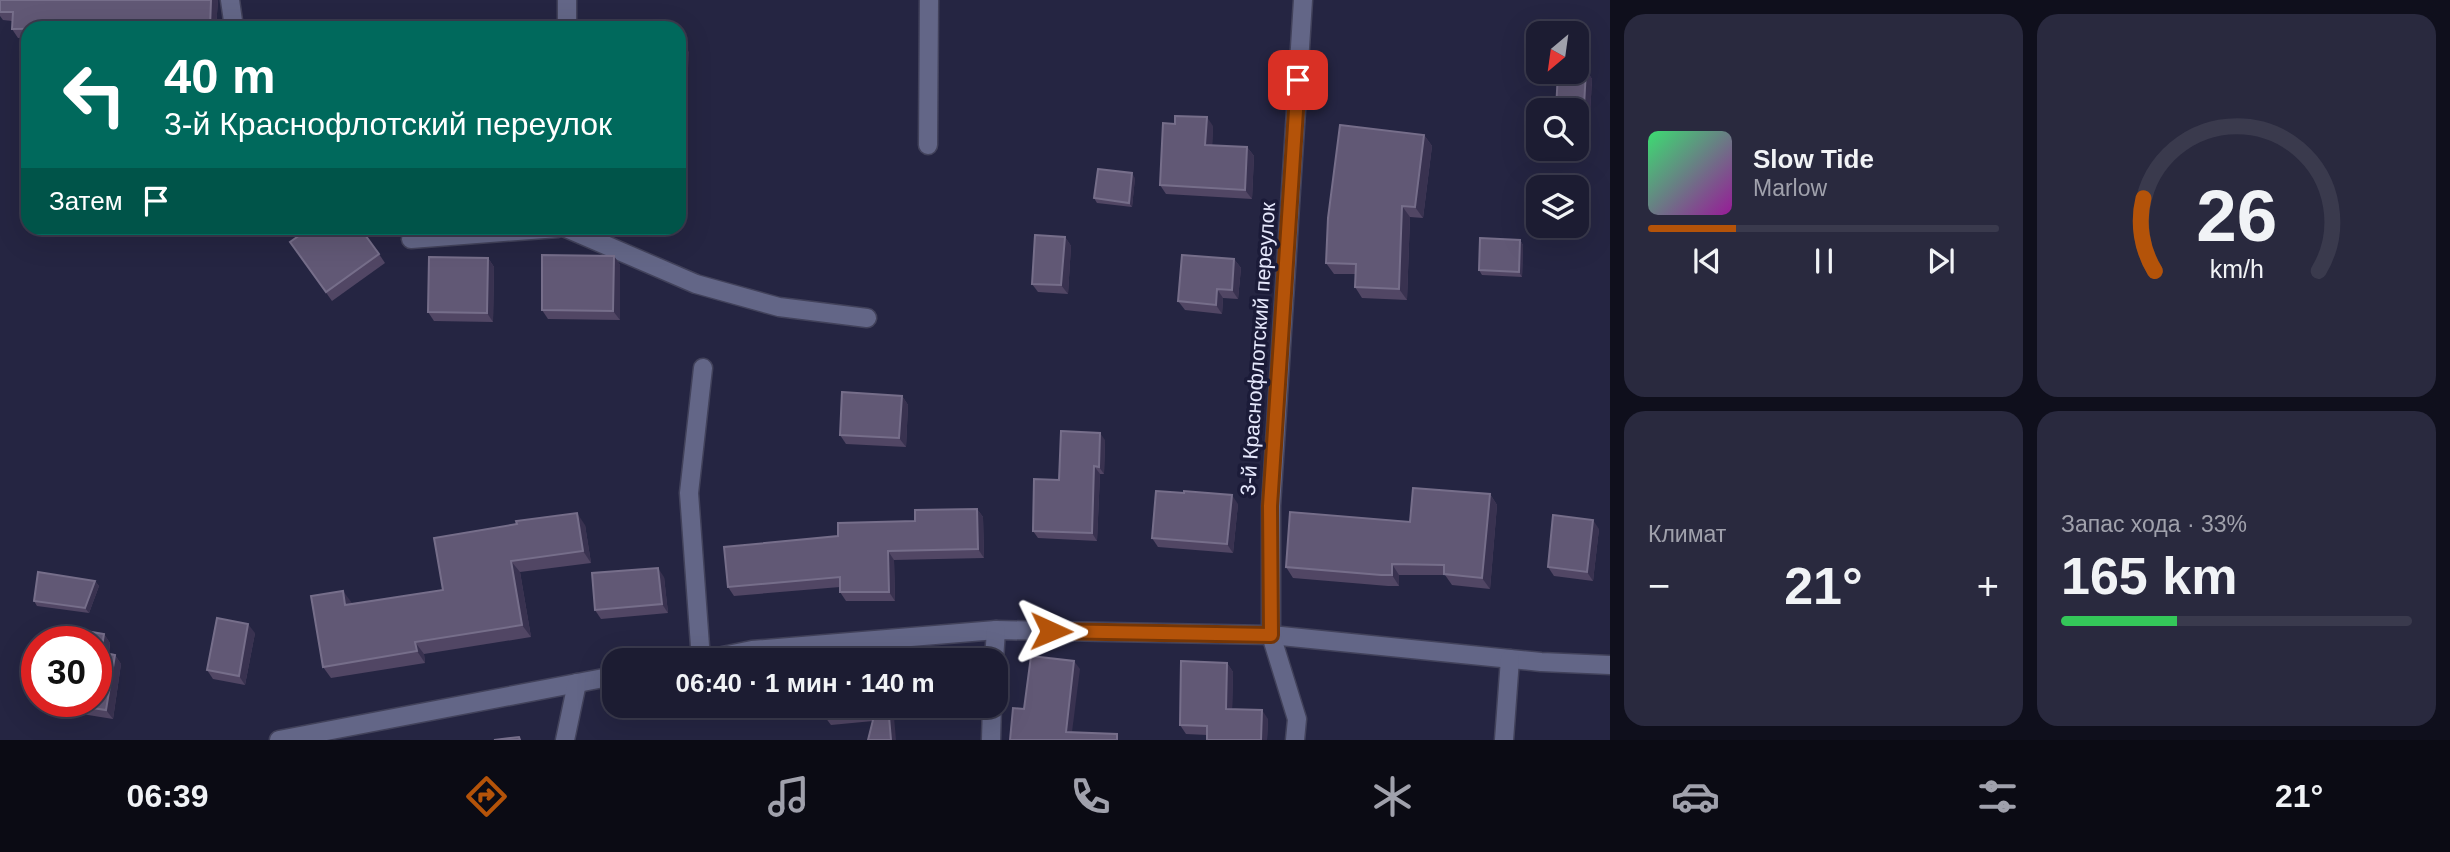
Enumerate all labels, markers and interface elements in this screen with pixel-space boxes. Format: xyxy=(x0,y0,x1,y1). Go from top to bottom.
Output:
north arrow xyxy=(1526,21,1589,84)
map controls xyxy=(1526,21,1589,238)
icon: left xyxy=(49,49,140,140)
text: 40 m xyxy=(164,49,276,103)
pin xyxy=(1268,50,1328,110)
icon: arrive xyxy=(1279,61,1317,99)
button: search xyxy=(1526,98,1589,161)
text: 3-й Краснофлотский переулок xyxy=(164,106,612,142)
text: Slow Tide xyxy=(1753,144,1874,174)
button: layers xyxy=(1526,175,1589,238)
text: Marlow xyxy=(1753,175,1827,201)
text: 26 xyxy=(2196,176,2277,257)
icon: arrive xyxy=(137,182,175,220)
text: Затем xyxy=(49,186,123,216)
street label: 3-й Краснофлотский переулок xyxy=(1236,201,1279,496)
icon: previous xyxy=(1688,242,1726,280)
icon: pause xyxy=(1805,242,1843,280)
icon: next xyxy=(1922,242,1960,280)
text: km/h xyxy=(2209,255,2264,283)
text: Запас хода · 33% xyxy=(2061,511,2247,537)
text: Климат xyxy=(1648,521,1726,547)
text: 165 km xyxy=(2061,547,2237,605)
text: 21° xyxy=(1784,557,1863,615)
text: − xyxy=(1648,565,1670,607)
text: + xyxy=(1977,565,1999,607)
position arrow xyxy=(1014,594,1088,668)
speed limit sign: 30 xyxy=(21,626,112,717)
text: 06:40 · 1 мин · 140 m xyxy=(675,668,935,698)
icon: directions xyxy=(462,772,511,821)
icon: music xyxy=(764,772,813,821)
icon: phone xyxy=(1066,772,1115,821)
icon: climate xyxy=(1368,772,1417,821)
icon: car xyxy=(1671,772,1720,821)
icon: filters xyxy=(1973,772,2022,821)
text: 06:39 xyxy=(127,778,208,814)
text: 21° xyxy=(2275,778,2323,814)

